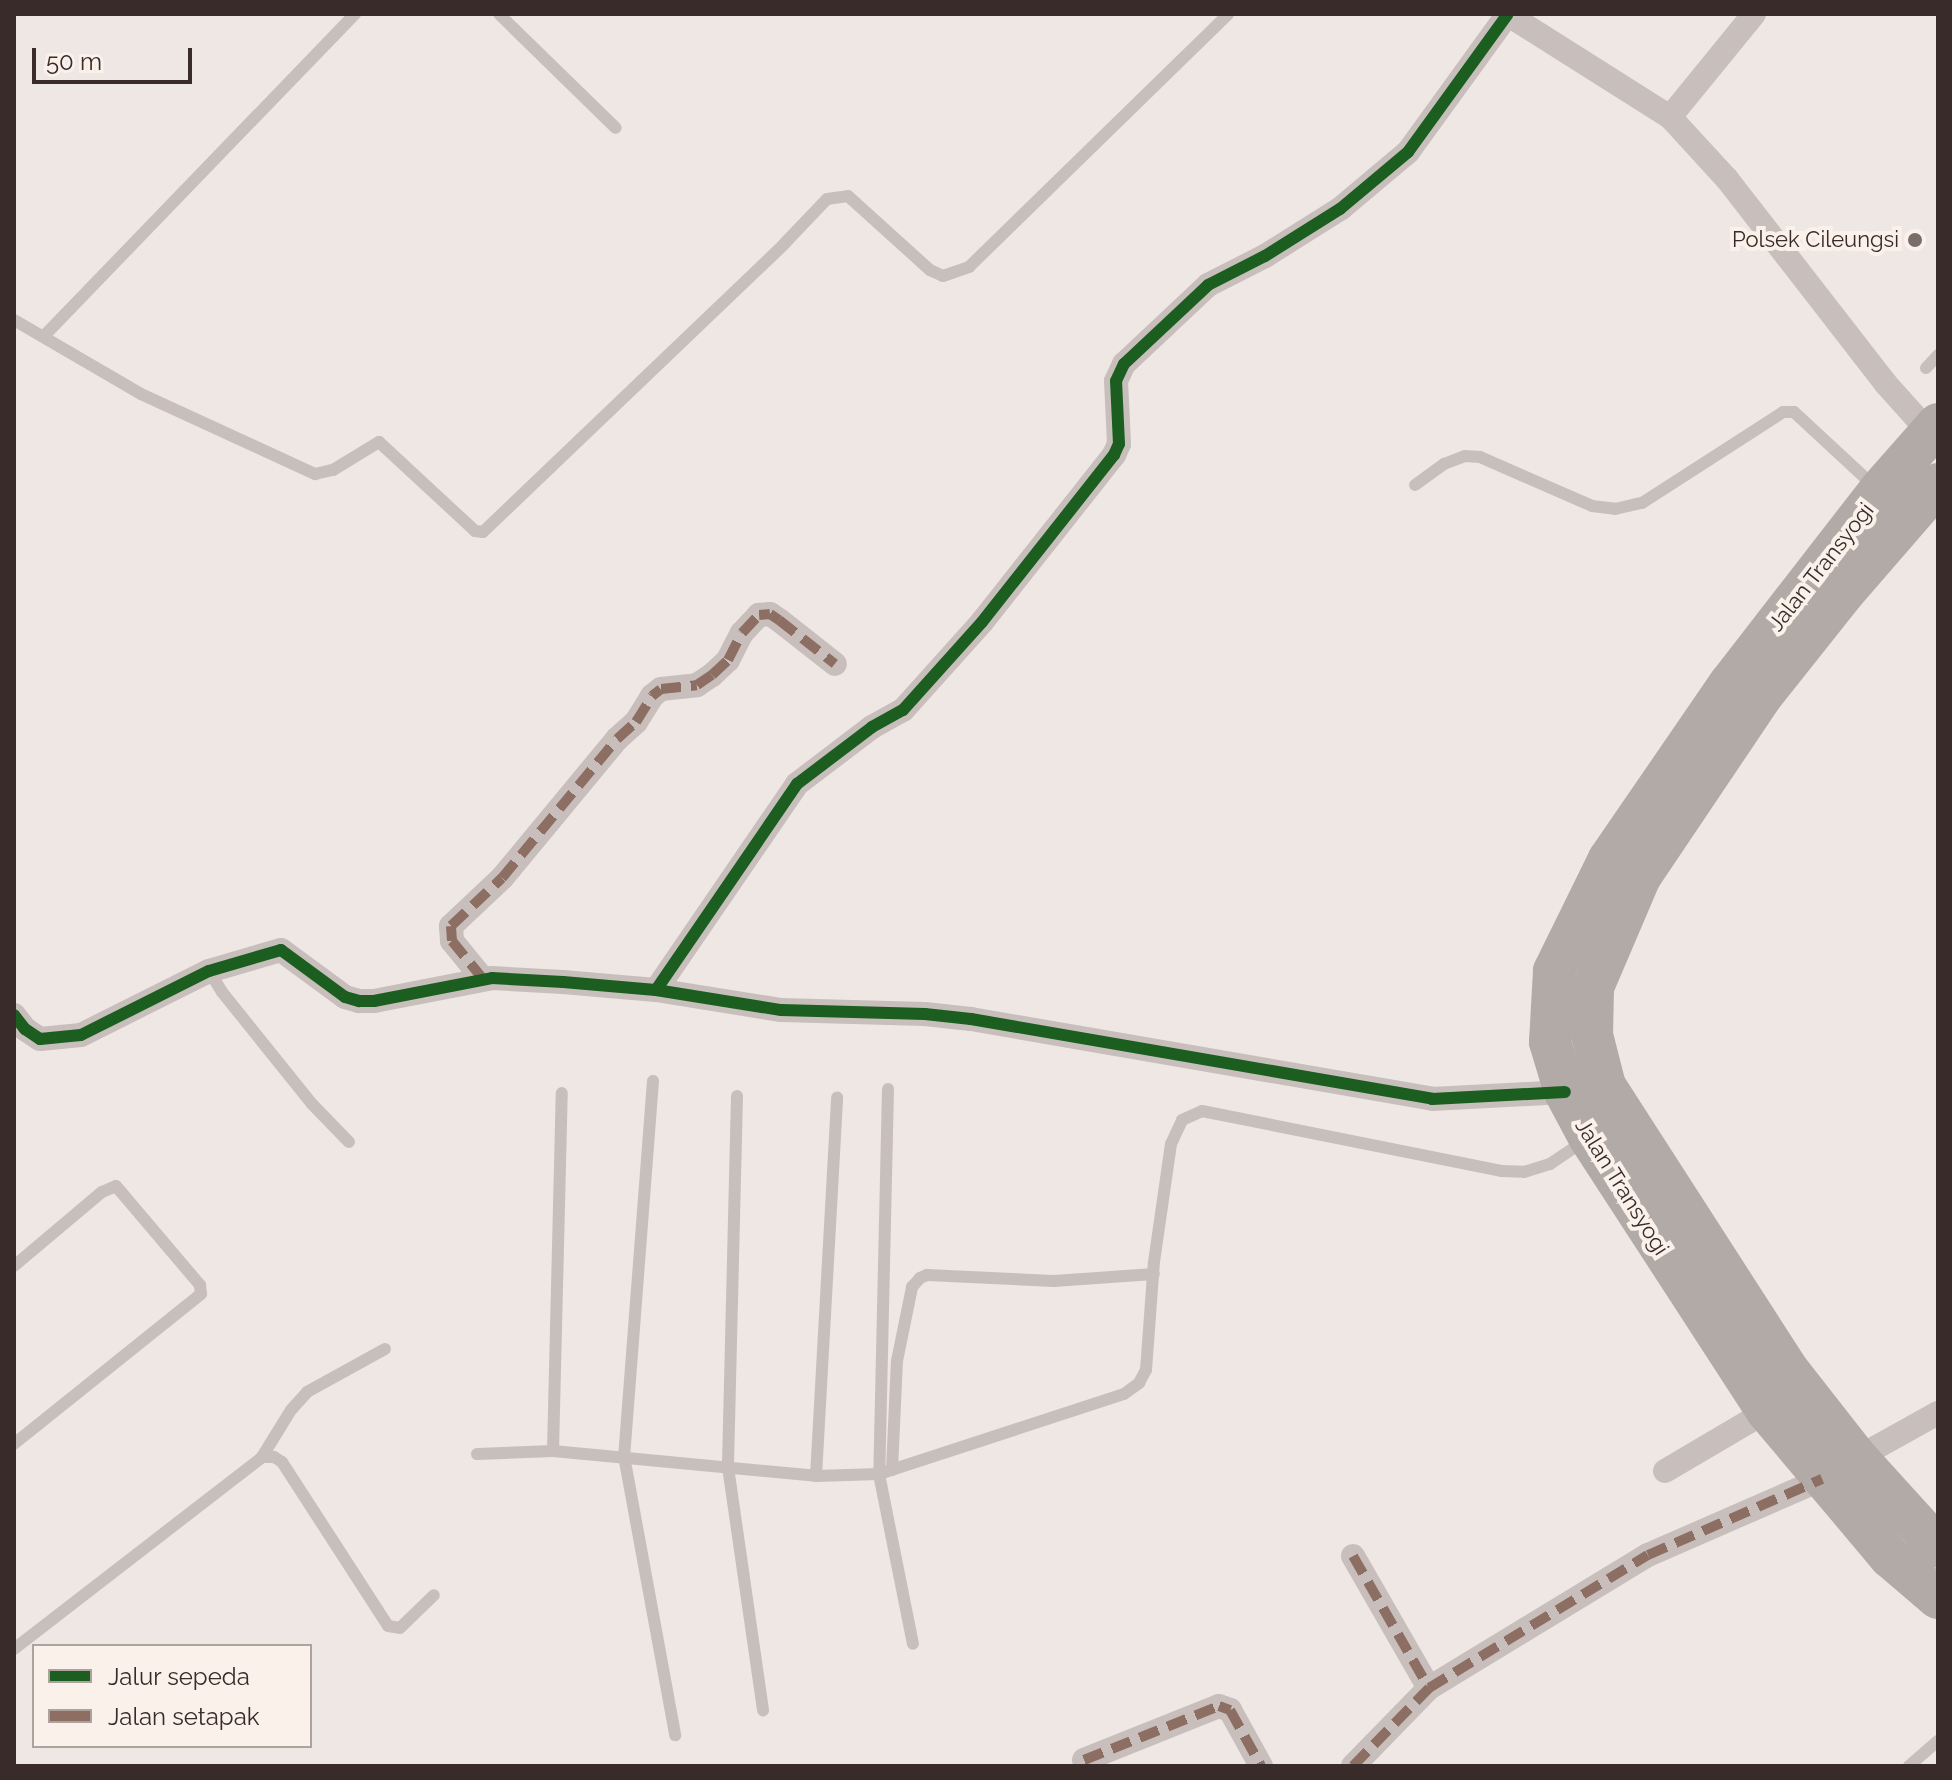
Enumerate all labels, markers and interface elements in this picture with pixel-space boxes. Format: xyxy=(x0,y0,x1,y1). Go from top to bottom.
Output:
scale bar xyxy=(36,32,196,82)
text: 50 m xyxy=(46,47,102,76)
place label: Polsek Cileungsi xyxy=(1732,227,1899,253)
marker: Polsek Cileungsi xyxy=(1906,231,1924,249)
street label: Jalan Transyogi xyxy=(1763,497,1879,637)
street label: Jalan Transyogi xyxy=(1569,1114,1675,1260)
legend xyxy=(32,1644,312,1748)
text: Jalur sepeda xyxy=(108,1662,250,1691)
text: Jalan setapak xyxy=(108,1702,259,1731)

